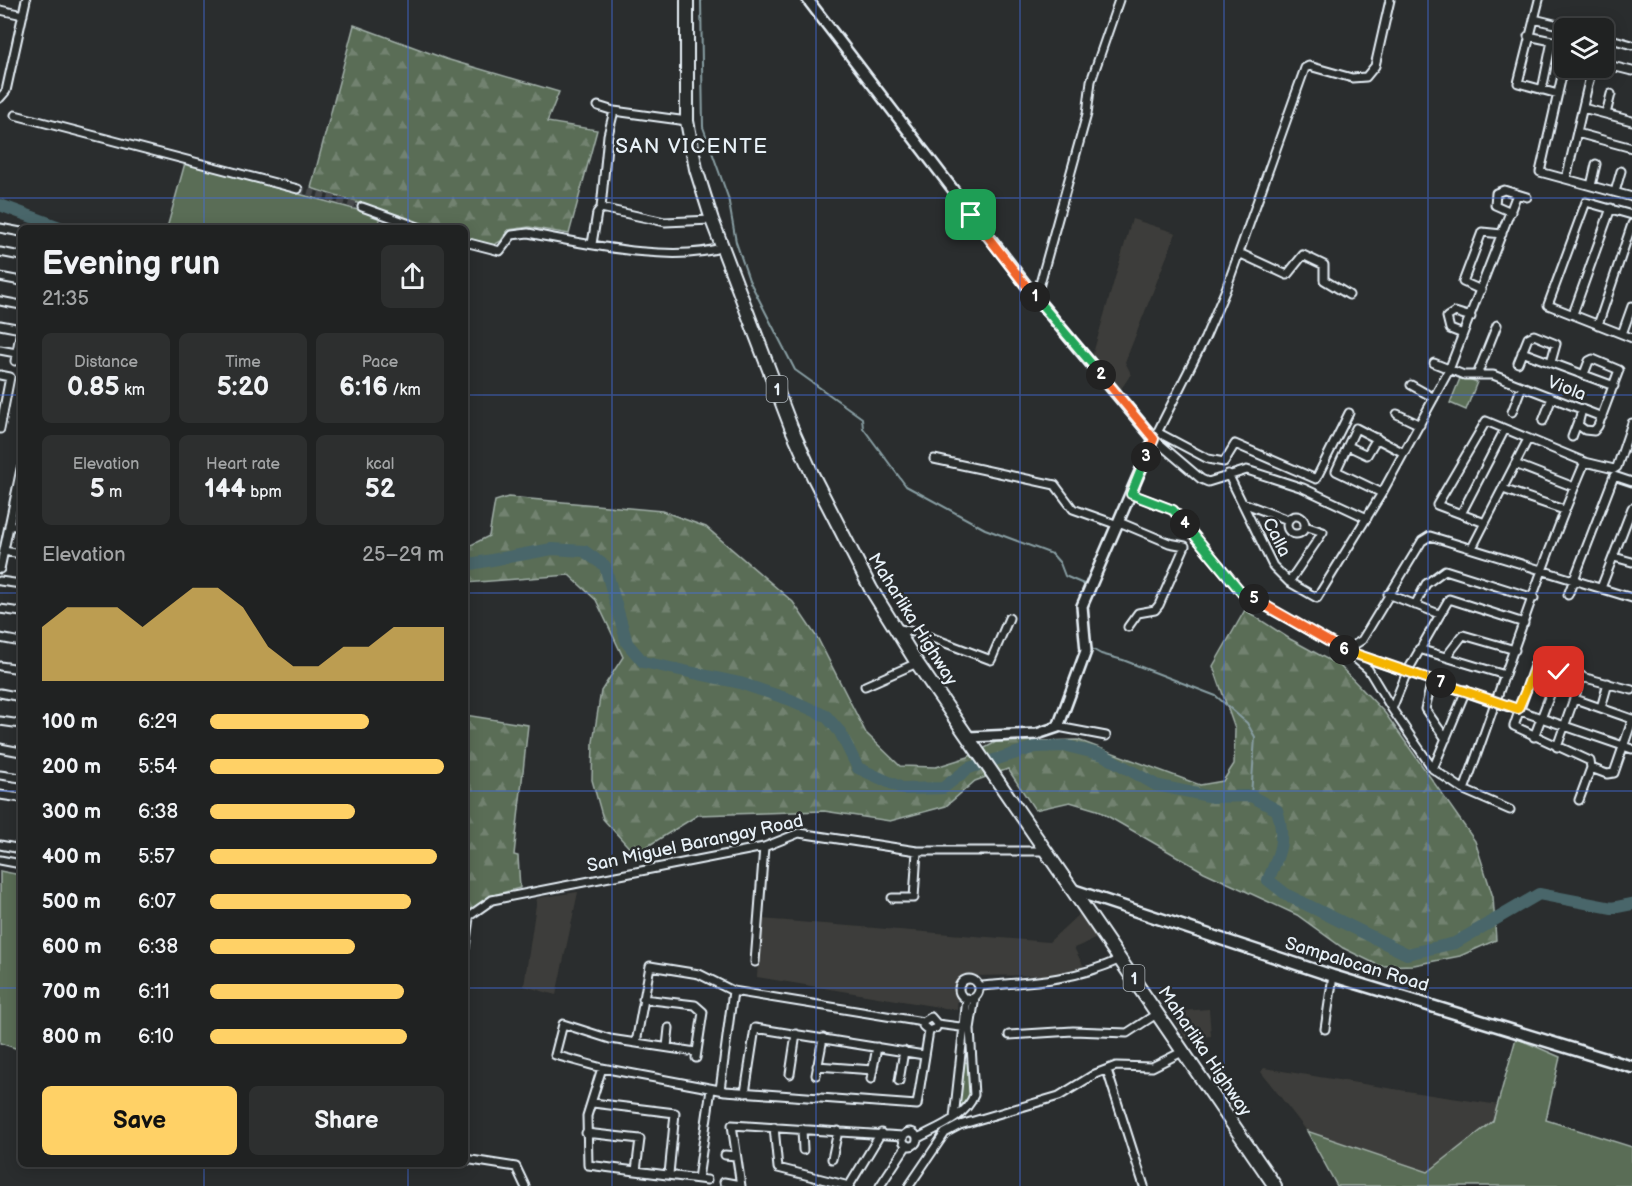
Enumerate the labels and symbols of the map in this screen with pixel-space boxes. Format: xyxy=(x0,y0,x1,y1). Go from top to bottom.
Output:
district label: SAN VICENTE xyxy=(615,134,769,159)
pin xyxy=(945,189,996,240)
pin: 1 xyxy=(1020,282,1050,312)
pin: 2 xyxy=(1086,360,1116,390)
street label: Viola xyxy=(1545,372,1589,405)
road number: 1 xyxy=(766,376,788,402)
pin: 3 xyxy=(1131,442,1161,472)
pin: 4 xyxy=(1170,509,1200,539)
street label: Calla xyxy=(1258,514,1295,560)
street label: Maharlika Highway xyxy=(863,549,962,690)
pin: 5 xyxy=(1239,584,1269,614)
pin: 6 xyxy=(1329,635,1359,665)
pin xyxy=(1533,646,1584,697)
pin: 7 xyxy=(1426,668,1456,698)
street label: San Miguel Barangay Road xyxy=(585,810,805,877)
street label: Sampalocan Road xyxy=(1283,933,1431,996)
road number: 1 xyxy=(1124,965,1144,991)
street label: Maharlika Highway xyxy=(1153,982,1256,1121)

